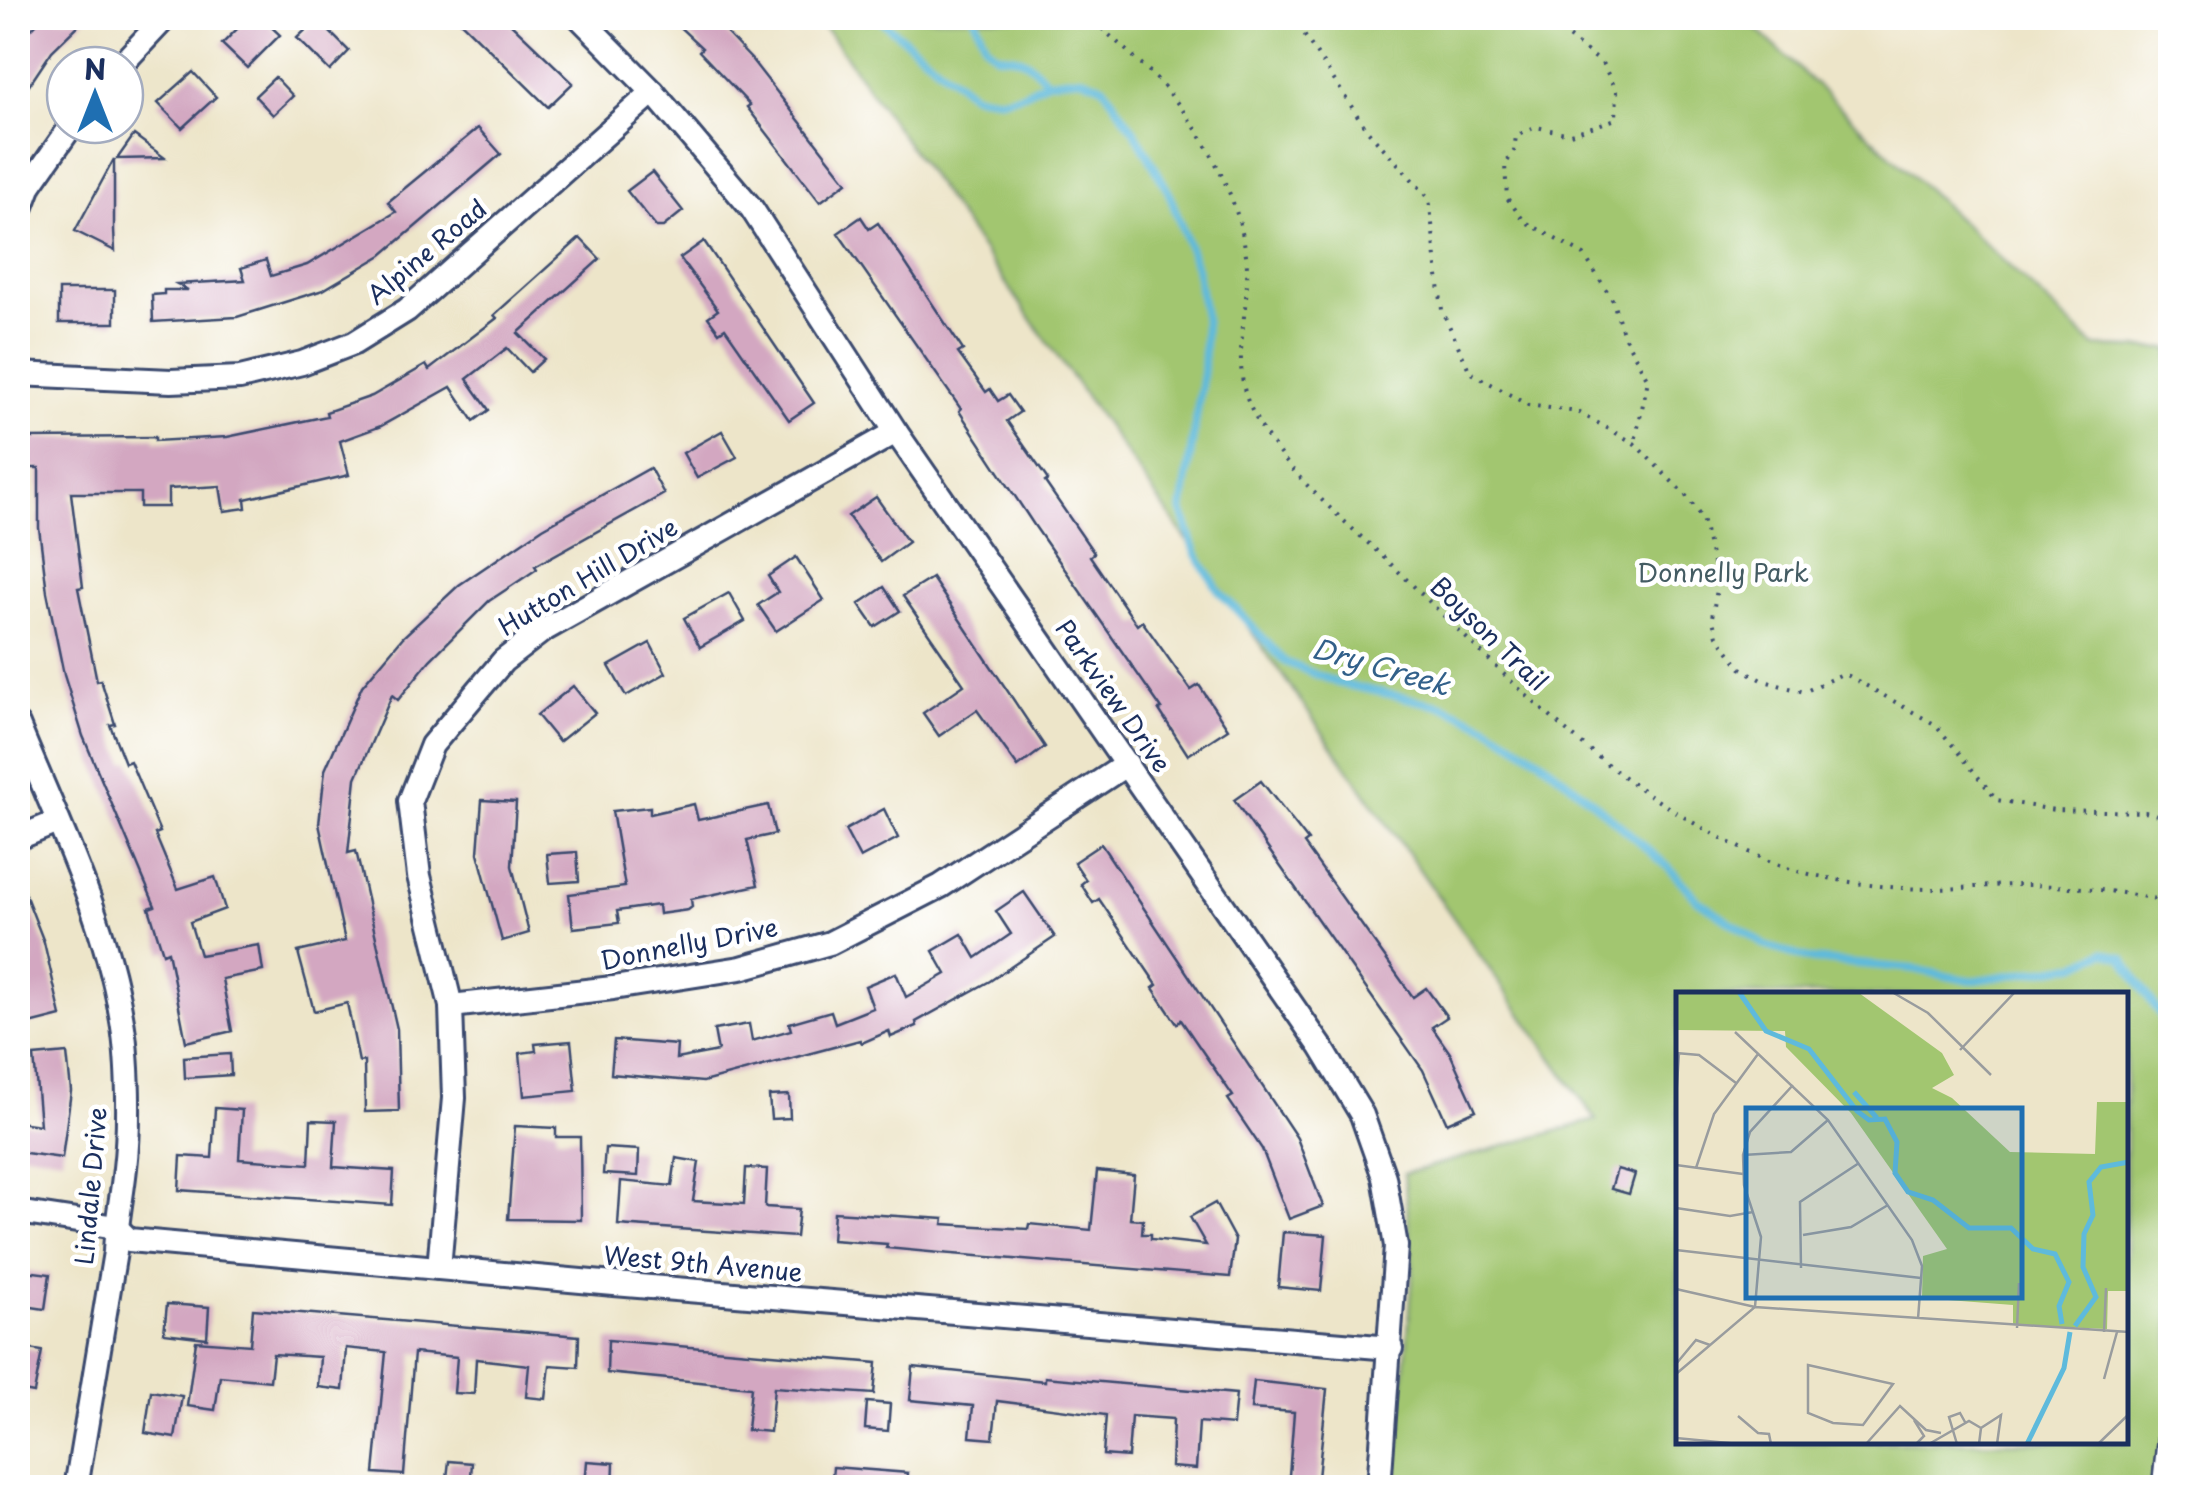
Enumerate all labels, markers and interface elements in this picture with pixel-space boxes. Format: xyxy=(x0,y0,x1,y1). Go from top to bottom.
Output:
north arrow xyxy=(45,45,145,145)
text: N xyxy=(84,47,106,90)
street label: Alpine Road xyxy=(358,190,495,313)
street label: Hutton Hill Drive xyxy=(490,507,684,645)
park label: Donnelly Park xyxy=(1637,553,1809,591)
street label: Boyson Trail xyxy=(1422,567,1557,699)
street label: Parkview Drive xyxy=(1047,611,1181,780)
water label: Dry Creek xyxy=(1308,625,1457,706)
street label: Donnelly Drive xyxy=(597,907,781,979)
inset map xyxy=(1676,992,2128,1445)
street label: Lindale Drive xyxy=(64,1105,116,1266)
street label: West 9th Avenue xyxy=(602,1235,804,1291)

